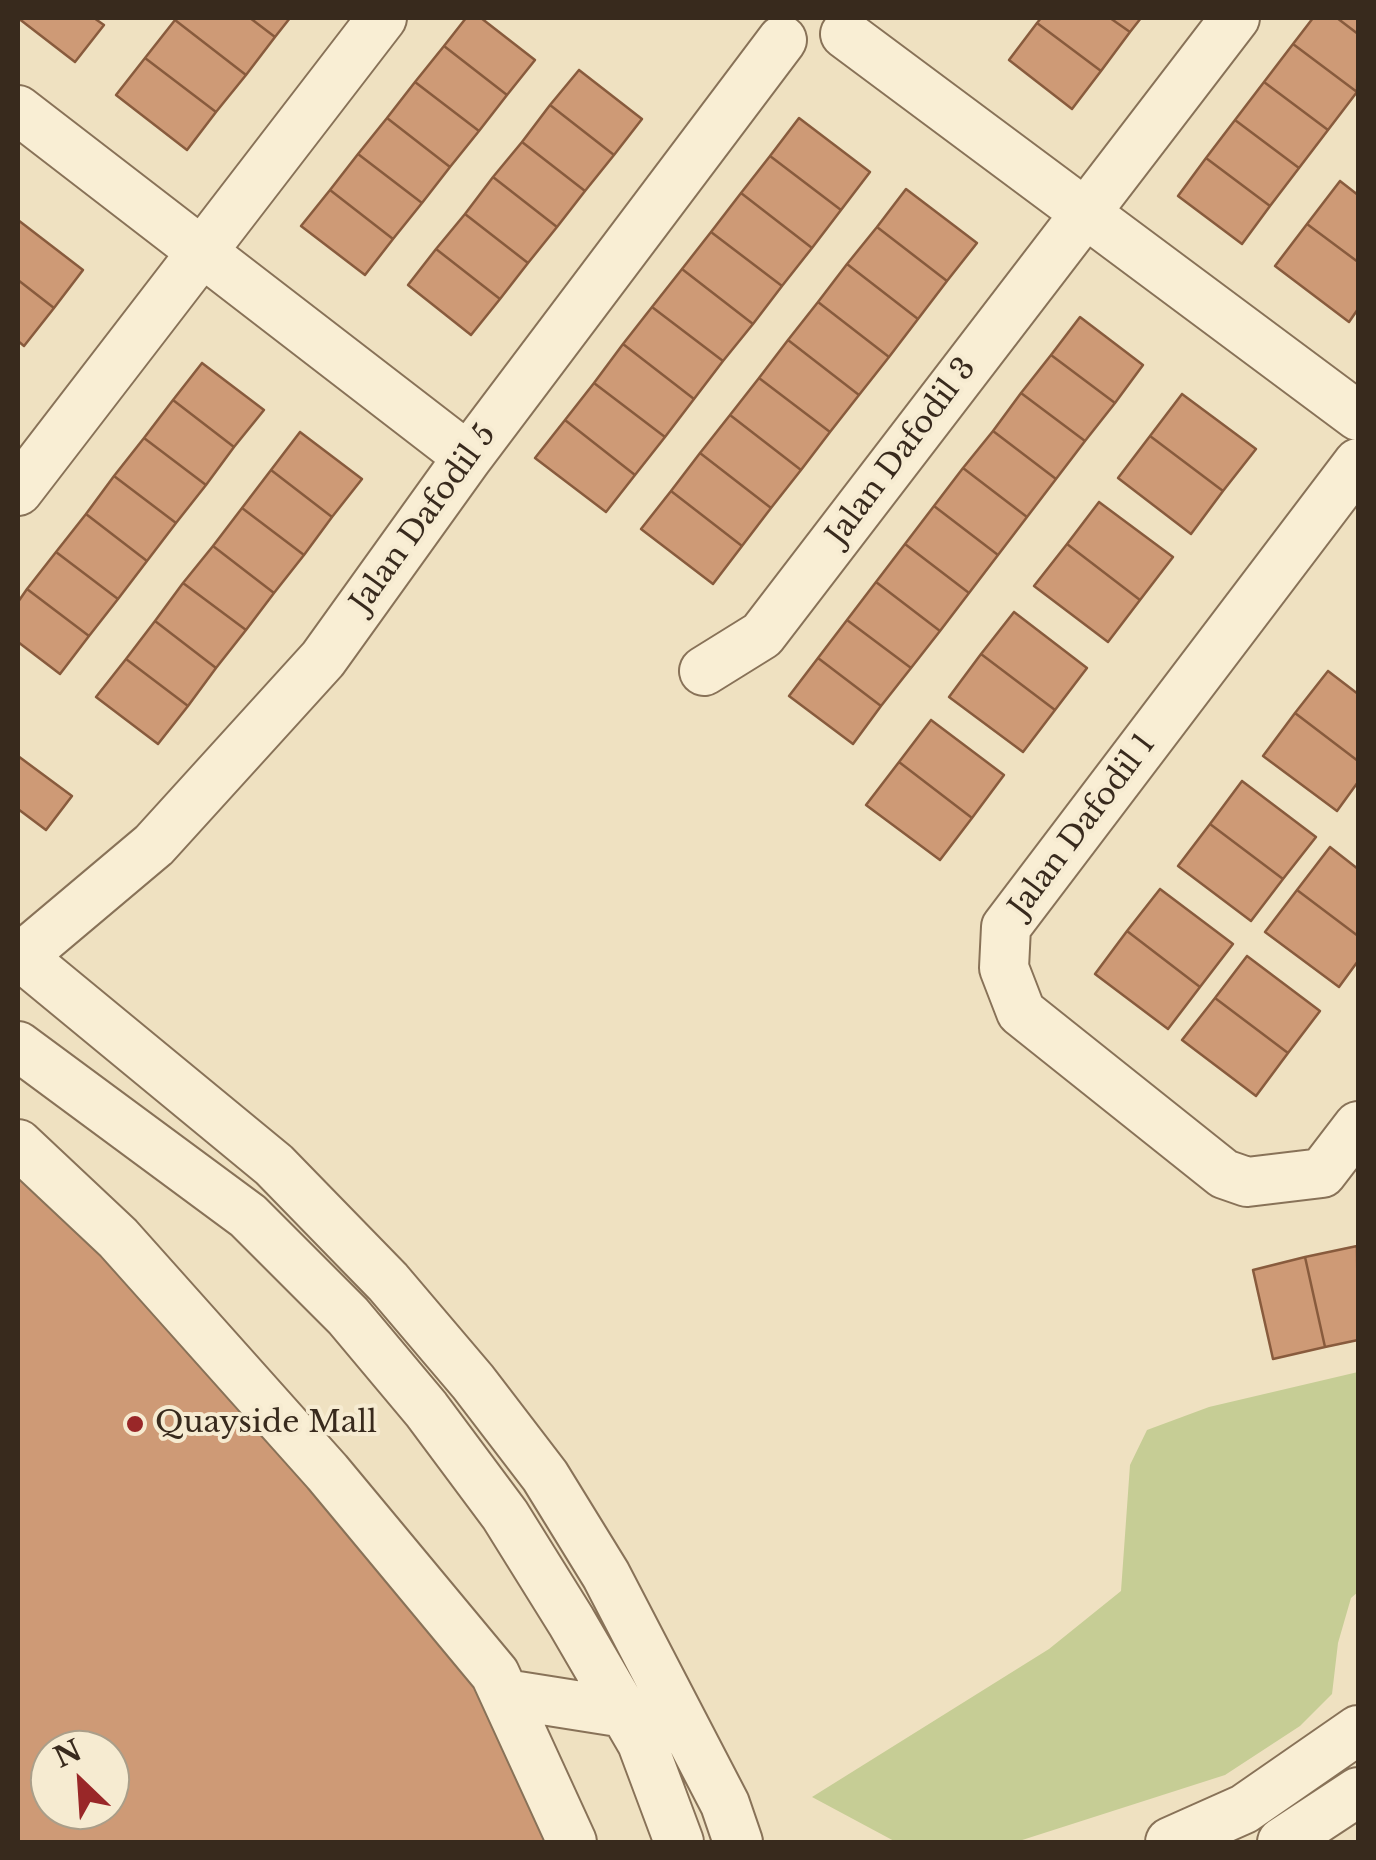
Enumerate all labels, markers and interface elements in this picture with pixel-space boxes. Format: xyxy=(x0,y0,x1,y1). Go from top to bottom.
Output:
street label: Jalan Dafodil 3 xyxy=(820,351,984,553)
street label: Jalan Dafodil 5 xyxy=(344,418,504,620)
street label: Jalan Dafodil 1 xyxy=(1002,727,1164,925)
place label: Quayside Mall xyxy=(155,1406,377,1442)
marker: Quayside Mall xyxy=(124,1413,146,1435)
north arrow xyxy=(30,1730,130,1830)
text: N xyxy=(49,1733,87,1776)

